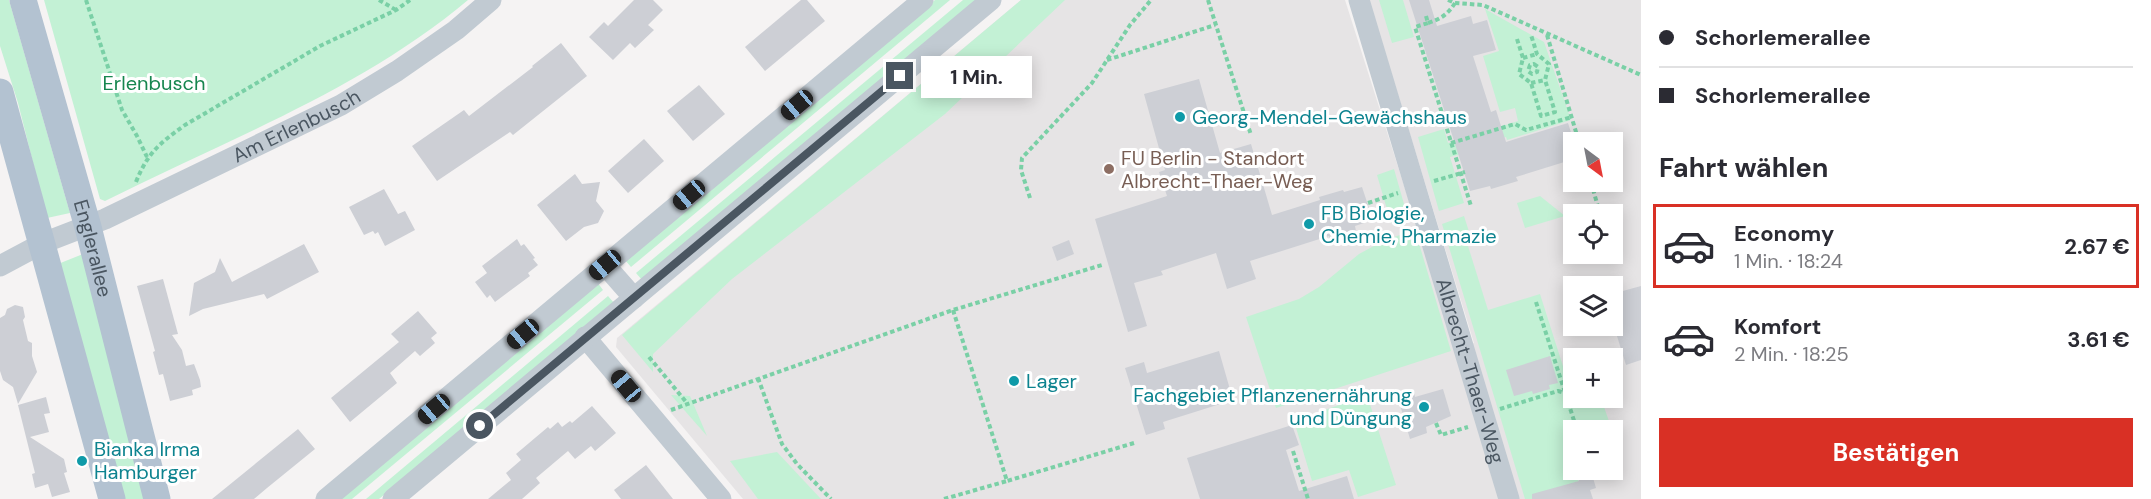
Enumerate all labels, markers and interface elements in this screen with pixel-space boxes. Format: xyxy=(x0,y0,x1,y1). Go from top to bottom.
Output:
text: Schorlemerallee xyxy=(1695,23,1871,52)
callout: 1 Min. xyxy=(921,55,1032,97)
route end xyxy=(886,62,913,89)
text: 1 Min. xyxy=(950,64,1003,90)
park label: Erlenbusch xyxy=(103,70,205,96)
text: Schorlemerallee xyxy=(1695,81,1871,110)
street label: Am Erlenbusch xyxy=(228,83,365,169)
car xyxy=(777,87,817,123)
place label: Georg-Mendel-Gewächshaus xyxy=(1192,104,1467,130)
marker: Georg-Mendel-Gewächshaus xyxy=(1173,110,1187,124)
north arrow xyxy=(1563,132,1623,192)
map controls xyxy=(1563,132,1623,480)
place label: FU Berlin - Standort Albrecht-Thaer-Weg xyxy=(1121,145,1313,194)
text: Fahrt wählen xyxy=(1659,150,1829,185)
marker: FU Berlin - Standort Albrecht-Thaer-Weg xyxy=(1102,162,1116,176)
car xyxy=(669,177,709,213)
street label: Englerallee xyxy=(68,196,118,300)
place label: FB Biologie, Chemie, Pharmazie xyxy=(1321,200,1497,249)
button: locate xyxy=(1563,204,1623,264)
marker: FB Biologie, Chemie, Pharmazie xyxy=(1302,217,1316,231)
icon: car xyxy=(1662,219,1716,273)
text: Economy xyxy=(1734,219,1834,248)
text: 2.67 € xyxy=(2064,232,2130,261)
car xyxy=(585,247,625,283)
text: 1 Min. · 18:24 xyxy=(1734,248,1843,274)
street label: Albrecht-Thaer-Weg xyxy=(1430,275,1511,467)
button: layers xyxy=(1563,276,1623,336)
icon: car xyxy=(1662,312,1716,366)
text: Komfort xyxy=(1734,312,1821,341)
car xyxy=(503,316,543,352)
text: 3.61 € xyxy=(2067,325,2130,354)
text: 2 Min. · 18:25 xyxy=(1734,341,1849,367)
button: + xyxy=(1563,348,1623,408)
car xyxy=(608,366,644,406)
place label: Lager xyxy=(1026,368,1077,394)
marker: Lager xyxy=(1007,374,1021,388)
place label: Fachgebiet Pflanzenernährung und Düngung xyxy=(1133,382,1412,431)
car xyxy=(414,391,454,427)
marker: Fachgebiet Pflanzenernährung und Düngung xyxy=(1417,400,1431,414)
route start xyxy=(466,412,493,439)
button: Bestätigen xyxy=(1659,418,2133,487)
button: − xyxy=(1563,420,1623,480)
place label: Bianka Irma Hamburger xyxy=(94,436,200,485)
marker: Bianka Irma Hamburger xyxy=(75,454,89,468)

